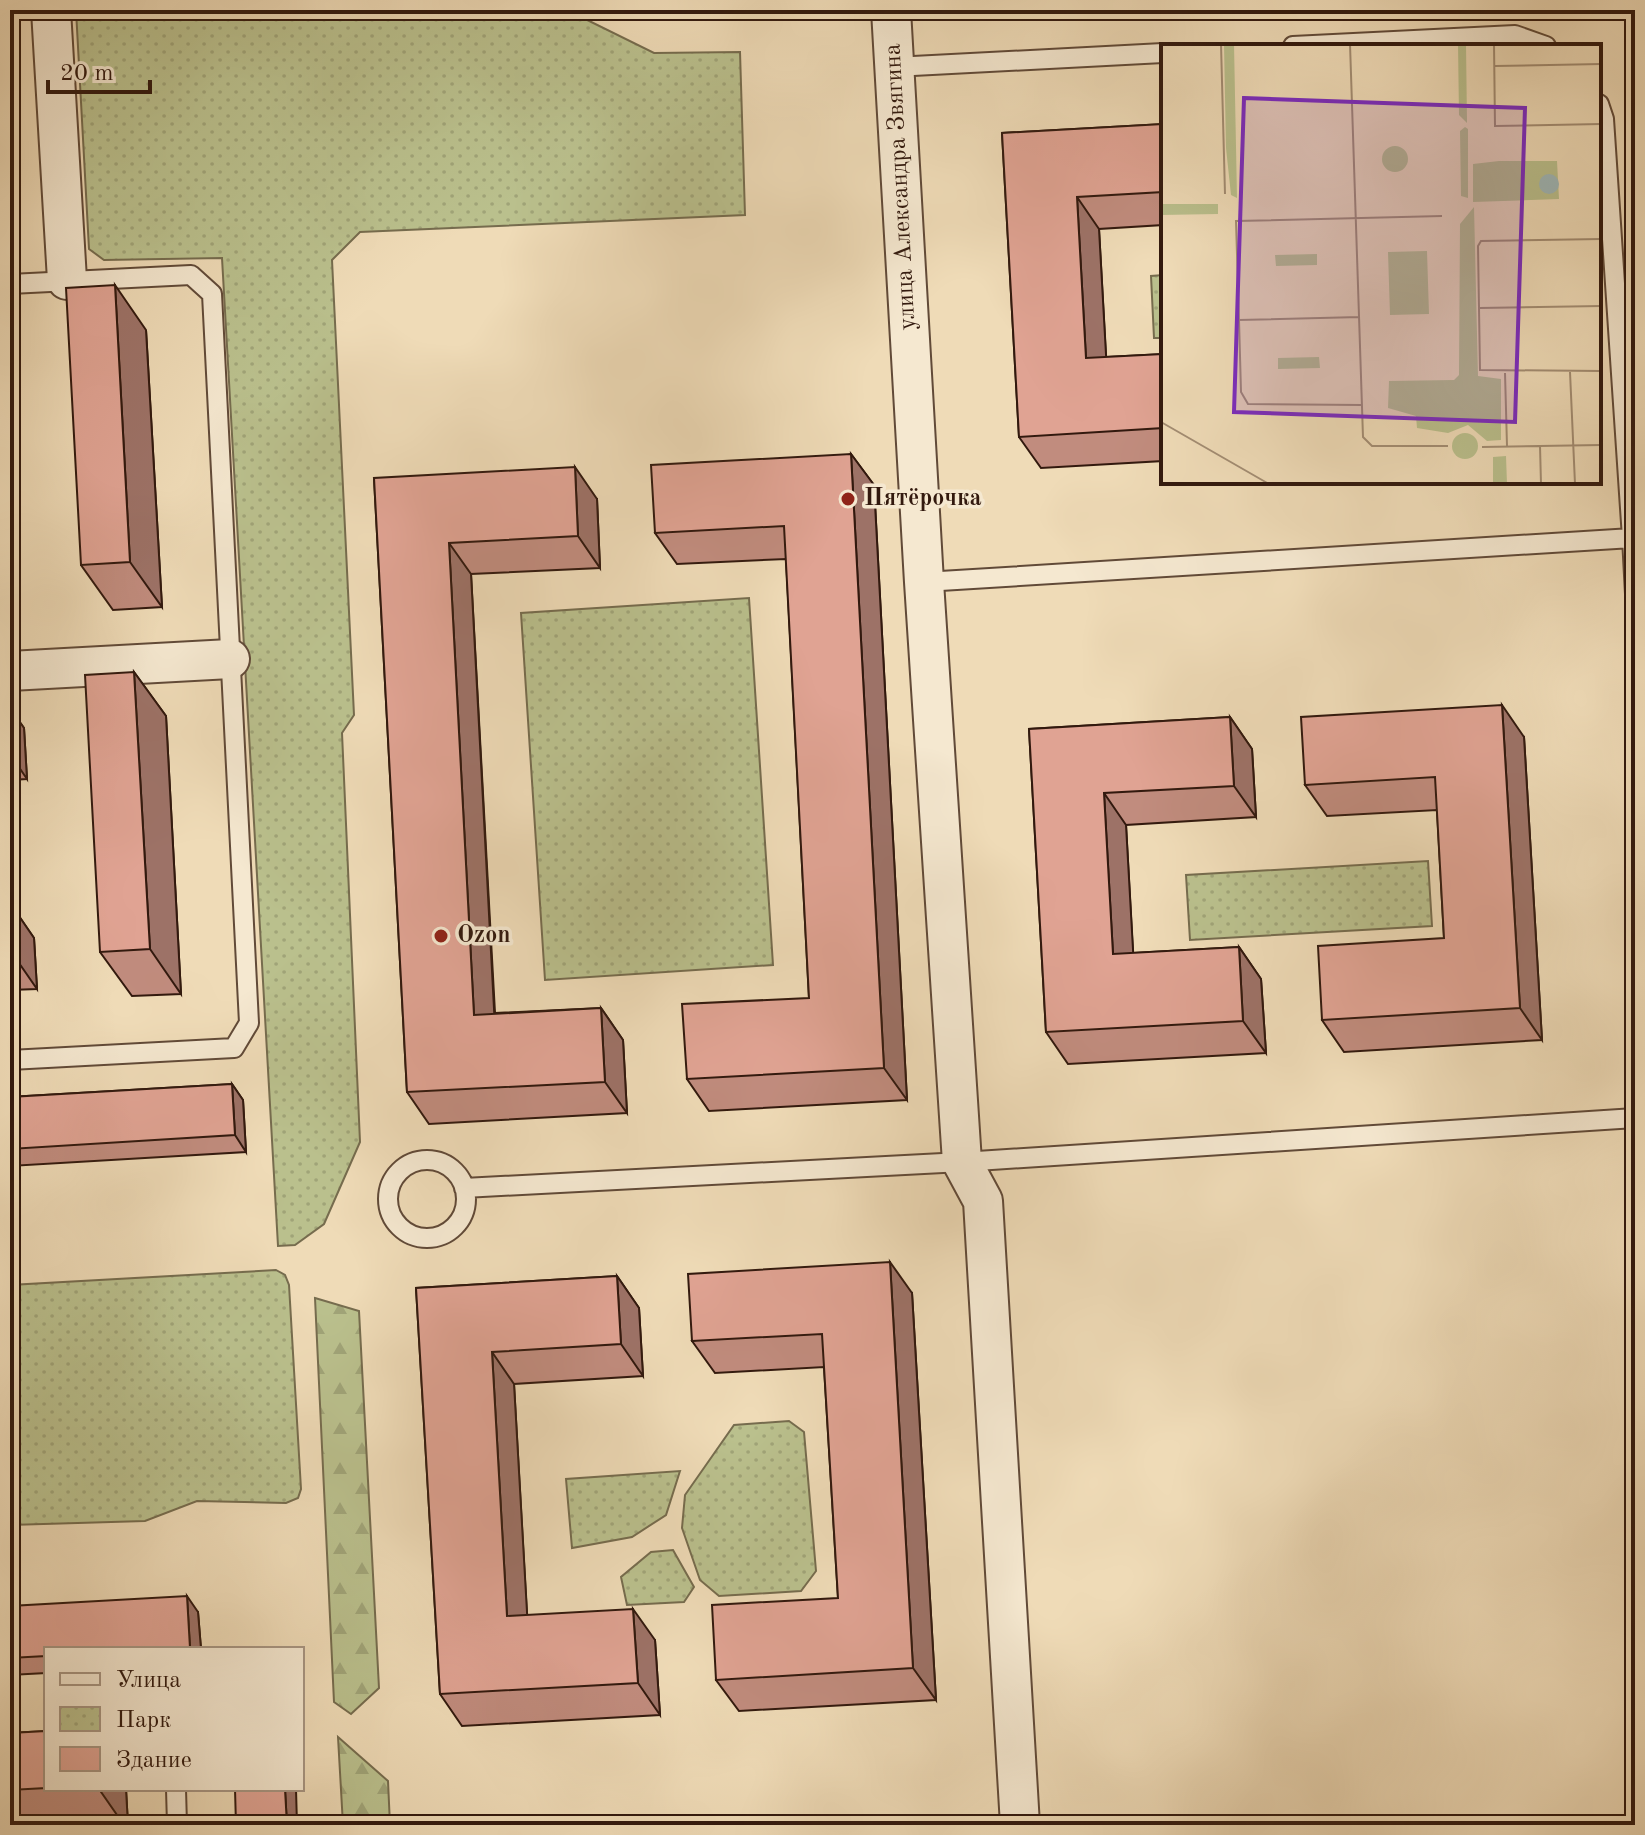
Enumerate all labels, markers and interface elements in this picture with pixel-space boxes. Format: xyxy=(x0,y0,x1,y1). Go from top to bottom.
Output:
street label: улица Александра Звягина xyxy=(881,43,920,331)
scale bar xyxy=(48,44,150,94)
inset map xyxy=(1161,44,1601,484)
text: 20 m xyxy=(60,62,114,86)
place label: Пятёрочка xyxy=(864,487,982,511)
marker: Пятёрочка xyxy=(839,490,857,508)
place label: Ozon xyxy=(457,924,511,948)
marker: Ozon xyxy=(432,927,450,945)
legend xyxy=(44,1647,304,1791)
text: Улица xyxy=(116,1669,181,1693)
text: Парк xyxy=(116,1709,171,1733)
text: Здание xyxy=(116,1749,192,1773)

